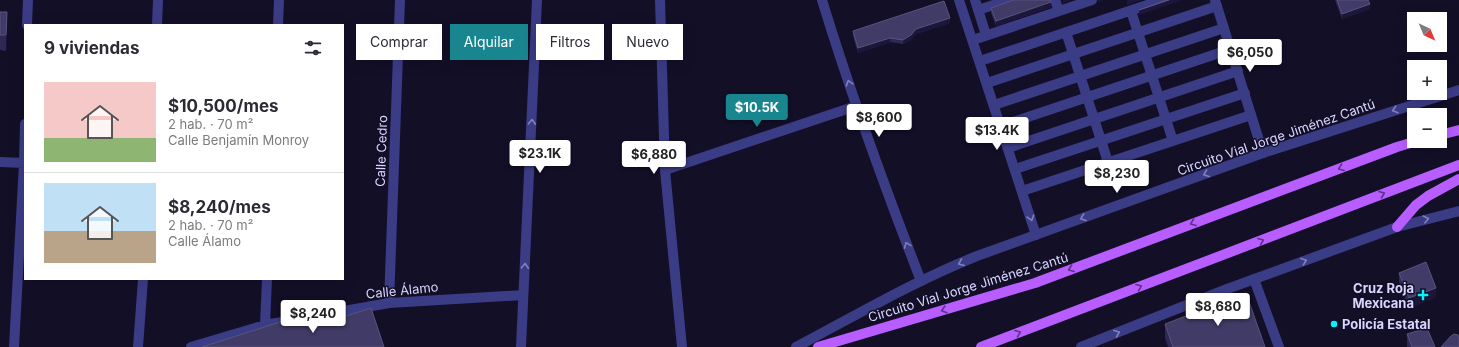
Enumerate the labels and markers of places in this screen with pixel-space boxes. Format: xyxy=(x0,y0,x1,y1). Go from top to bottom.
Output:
pin: $6,050 xyxy=(1217,39,1283,73)
pin: $10.5K xyxy=(724,94,790,128)
pin: $8,600 xyxy=(846,104,912,138)
pin: $13.4K xyxy=(964,117,1030,151)
pin: $23.1K xyxy=(507,140,573,174)
pin: $6,880 xyxy=(621,141,687,175)
pin: $8,230 xyxy=(1084,160,1150,194)
place label: Cruz Roja Mexicana xyxy=(1352,280,1414,311)
marker: Cruz Roja Mexicana xyxy=(1417,289,1429,301)
pin: $8,680 xyxy=(1185,293,1251,327)
pin: $8,240 xyxy=(280,300,346,334)
place label: Policía Estatal xyxy=(1342,316,1431,332)
marker: Policía Estatal xyxy=(1329,319,1339,329)

